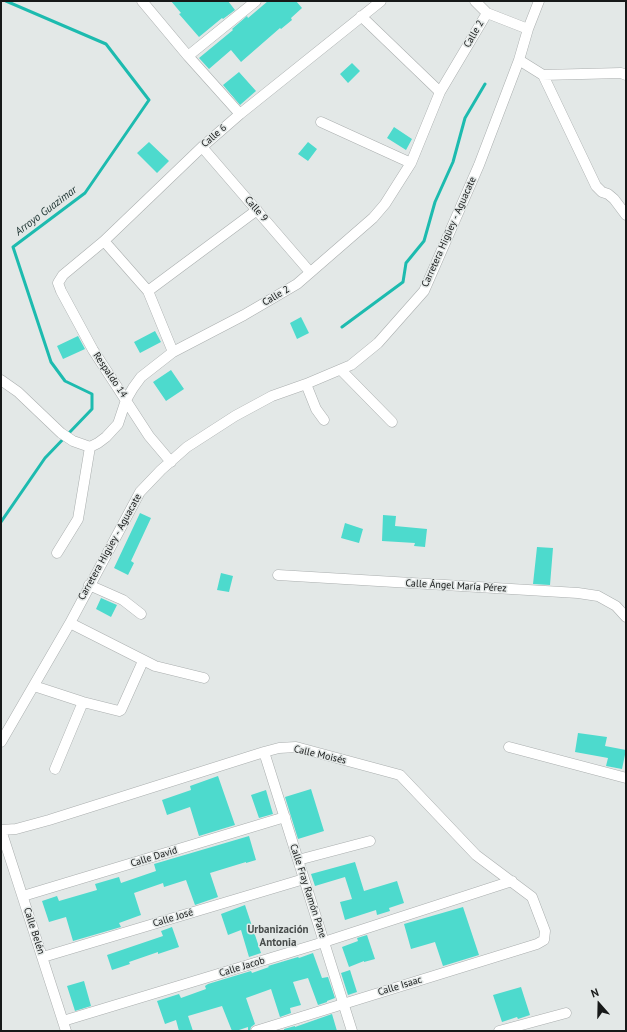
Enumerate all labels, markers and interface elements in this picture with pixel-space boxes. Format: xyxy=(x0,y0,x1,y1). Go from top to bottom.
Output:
street label: Calle 2 xyxy=(461,18,487,50)
street label: Calle 6 xyxy=(199,122,229,150)
street label: Carretera Higüey - Aguacate xyxy=(419,175,479,289)
water label: Arroyo Guazimar xyxy=(13,183,79,239)
street label: Calle 9 xyxy=(242,194,270,224)
street label: Calle 2 xyxy=(260,283,292,309)
street label: Respaldo 14 xyxy=(90,350,130,400)
street label: Carretera Higüey - Aguacate xyxy=(76,492,144,602)
street label: Calle Ángel María Pérez xyxy=(405,577,507,595)
street label: Calle Moisés xyxy=(293,743,347,767)
street label: Calle Fray Ramón Pane xyxy=(287,842,329,940)
street label: Calle David xyxy=(129,844,179,870)
street label: Calle Belén xyxy=(21,906,47,956)
street label: Calle José xyxy=(151,906,195,930)
district label: Urbanización Antonia xyxy=(247,923,309,949)
street label: Calle Jacob xyxy=(218,954,266,980)
street label: Calle Isaac xyxy=(376,974,424,998)
north arrow xyxy=(579,984,619,1024)
text: N xyxy=(589,985,601,1001)

